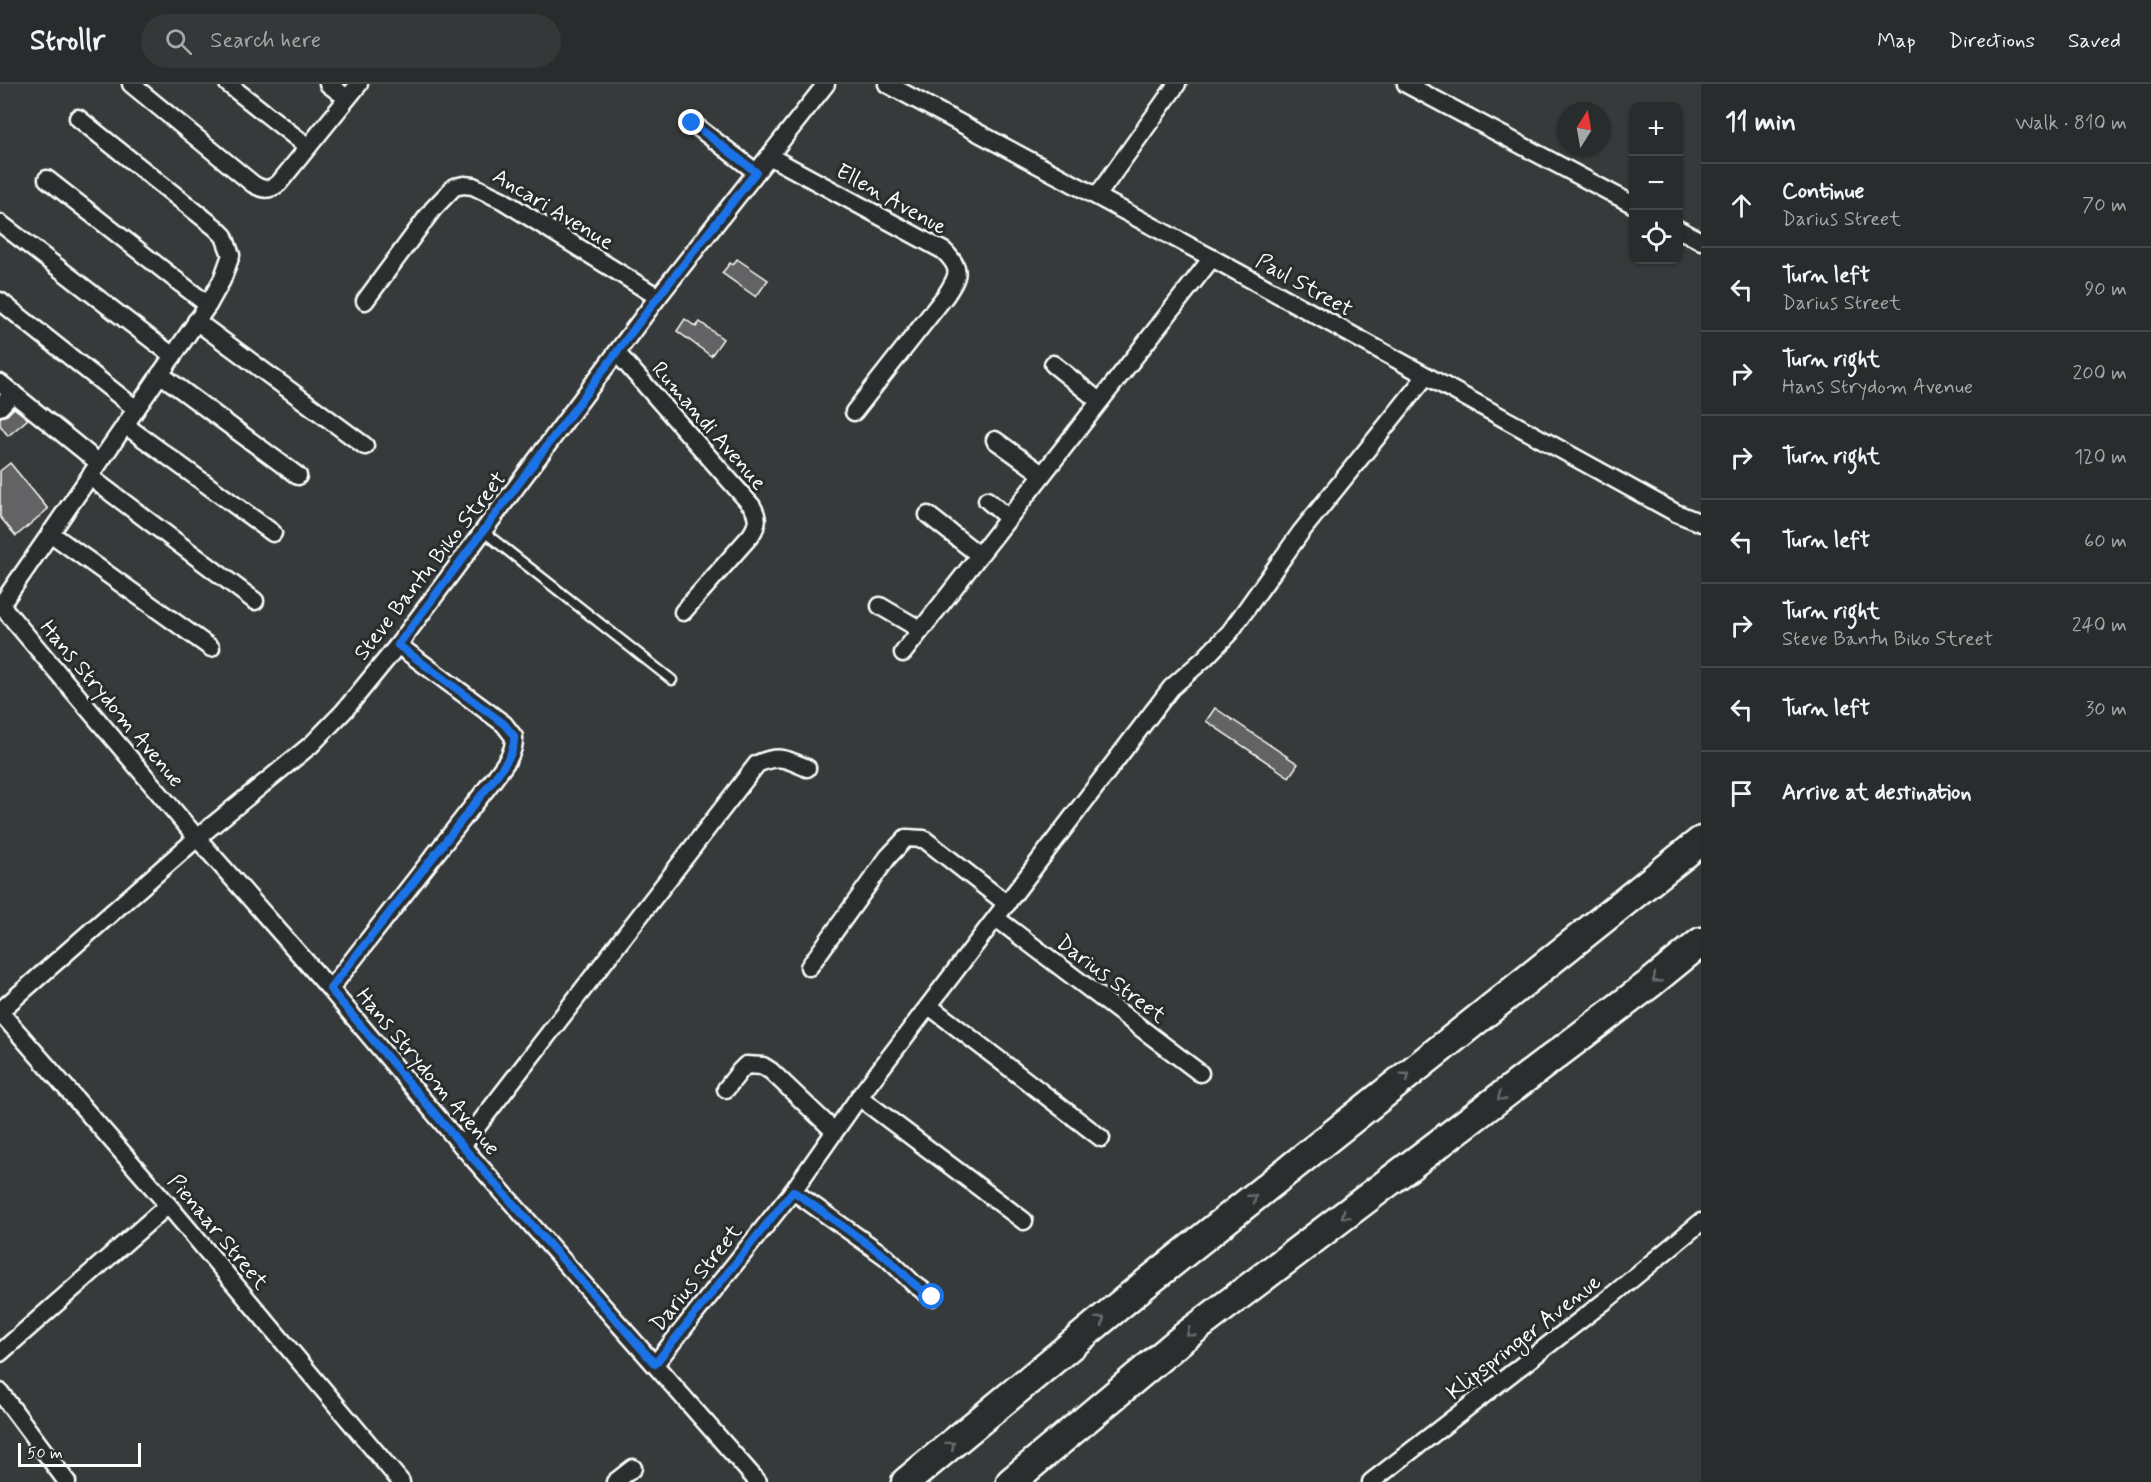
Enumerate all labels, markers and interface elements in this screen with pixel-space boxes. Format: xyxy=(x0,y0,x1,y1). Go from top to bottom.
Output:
search box xyxy=(141,14,561,68)
text: Strollr xyxy=(30,23,105,60)
icon: search xyxy=(162,25,195,58)
text: Search here xyxy=(210,27,321,55)
text: Map xyxy=(1877,27,1916,55)
text: Directions xyxy=(1949,27,2035,55)
text: Saved xyxy=(2068,27,2121,55)
north arrow xyxy=(1557,102,1611,156)
map controls xyxy=(1629,102,1683,264)
button: + xyxy=(1629,102,1683,156)
text: 11 min xyxy=(1725,106,1796,140)
route end xyxy=(678,109,704,135)
text: Walk · 810 m xyxy=(2015,110,2127,137)
button: − xyxy=(1629,156,1683,210)
street label: Ellen Avenue xyxy=(831,158,951,242)
street label: Ancari Avenue xyxy=(487,163,619,257)
text: Continue xyxy=(1782,178,1864,206)
icon: ahead xyxy=(1725,189,1758,222)
text: 70 m xyxy=(2082,192,2127,219)
text: Darius Street xyxy=(1782,206,1901,233)
button: locate xyxy=(1629,210,1683,264)
street label: Paul Street xyxy=(1251,248,1358,324)
text: Turn left xyxy=(1782,262,1870,290)
icon: left xyxy=(1725,273,1758,306)
text: 90 m xyxy=(2084,276,2127,303)
text: Darius Street xyxy=(1782,290,1901,317)
text: Turn right xyxy=(1782,346,1880,374)
street label: Rumandi Avenue xyxy=(645,356,772,497)
icon: right xyxy=(1725,357,1758,390)
text: 200 m xyxy=(2072,360,2127,387)
text: Hans Strydom Avenue xyxy=(1782,374,1973,401)
icon: right xyxy=(1725,441,1758,474)
text: Turn right xyxy=(1782,443,1880,471)
text: 120 m xyxy=(2074,444,2127,471)
street label: Steve Bantu Biko Street xyxy=(348,466,513,666)
icon: left xyxy=(1725,525,1758,558)
text: Turn left xyxy=(1782,527,1870,555)
text: 60 m xyxy=(2084,528,2127,555)
text: Turn right xyxy=(1782,598,1880,626)
icon: right xyxy=(1725,609,1758,642)
text: 240 m xyxy=(2072,612,2127,639)
street label: Hans Strydom Avenue xyxy=(33,615,190,794)
text: Steve Bantu Biko Street xyxy=(1782,626,1993,653)
icon: left xyxy=(1725,693,1758,726)
text: Turn left xyxy=(1782,695,1870,723)
text: 30 m xyxy=(2085,696,2127,723)
icon: arrive xyxy=(1725,777,1758,810)
text: Arrive at destination xyxy=(1782,779,1972,807)
street label: Darius Street xyxy=(1050,929,1171,1030)
one-way arrow xyxy=(1652,972,1663,983)
street label: Hans Strydom Avenue xyxy=(349,983,506,1162)
one-way arrow xyxy=(1399,1073,1410,1084)
one-way arrow xyxy=(1496,1090,1507,1101)
street label: Pienaar Street xyxy=(161,1169,274,1296)
one-way arrow xyxy=(1246,1195,1257,1206)
one-way arrow xyxy=(1341,1208,1352,1219)
street label: Darius Street xyxy=(645,1219,749,1338)
street label: Klipspringer Avenue xyxy=(1441,1268,1609,1409)
route start xyxy=(918,1283,944,1309)
one-way arrow xyxy=(1094,1317,1105,1328)
one-way arrow xyxy=(1186,1326,1197,1337)
scale bar xyxy=(18,1440,141,1468)
one-way arrow xyxy=(944,1441,955,1452)
text: 50 m xyxy=(27,1443,63,1464)

